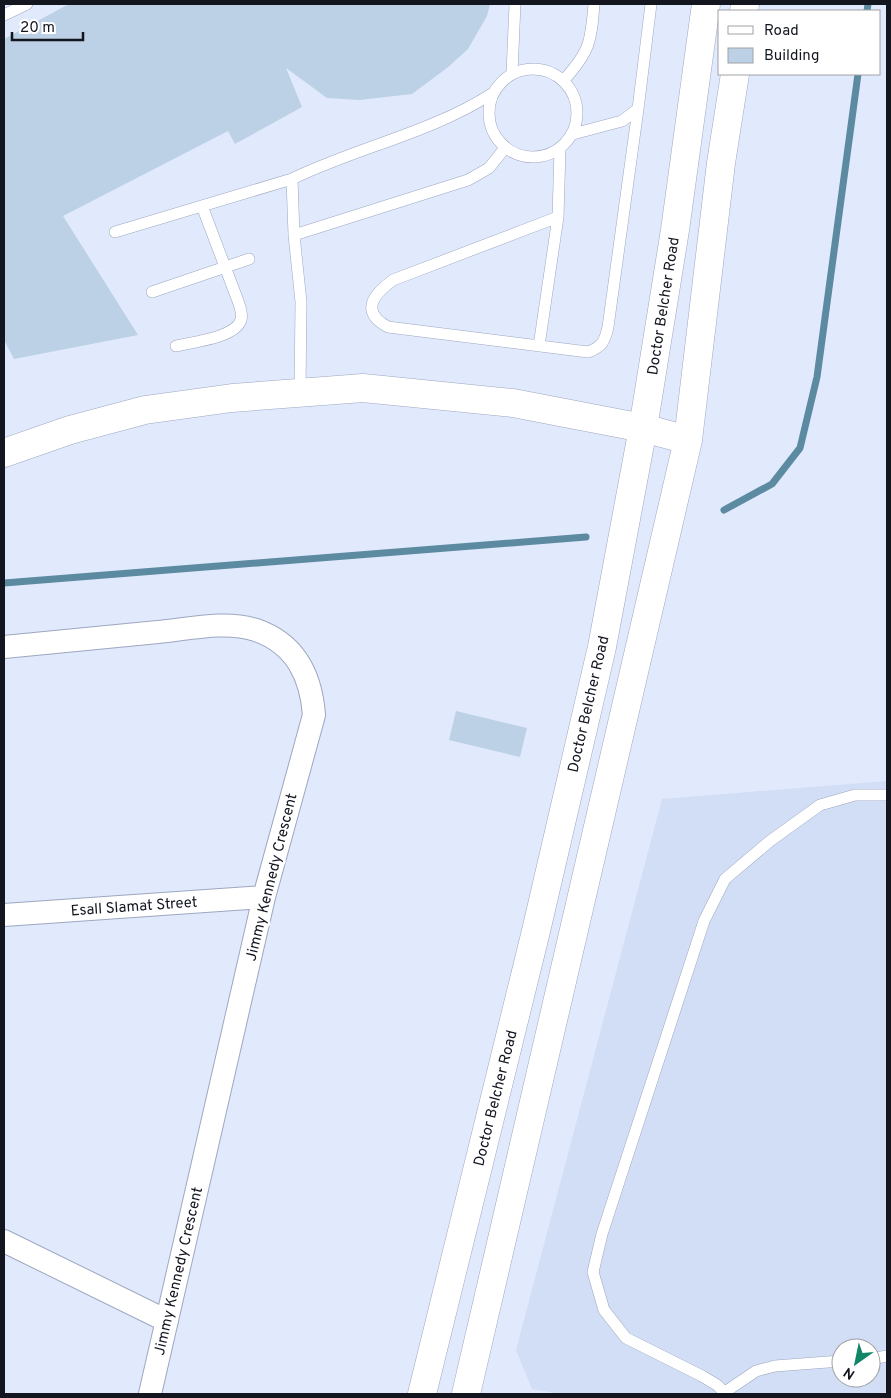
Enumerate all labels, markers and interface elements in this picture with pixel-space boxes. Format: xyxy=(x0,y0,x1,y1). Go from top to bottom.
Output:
scale bar xyxy=(12,10,84,42)
legend xyxy=(718,10,881,75)
text: 20 m xyxy=(20,19,55,38)
text: Road xyxy=(764,22,799,41)
text: Building xyxy=(764,47,819,66)
street label: Doctor Belcher Road xyxy=(644,236,685,377)
street label: Doctor Belcher Road xyxy=(564,634,614,775)
street label: Jimmy Kennedy Crescent xyxy=(242,792,302,963)
street label: Esall Slamat Street xyxy=(70,894,198,921)
street label: Doctor Belcher Road xyxy=(470,1028,523,1168)
street label: Jimmy Kennedy Crescent xyxy=(151,1185,208,1357)
north arrow xyxy=(831,1338,881,1388)
text: N xyxy=(841,1363,859,1383)

